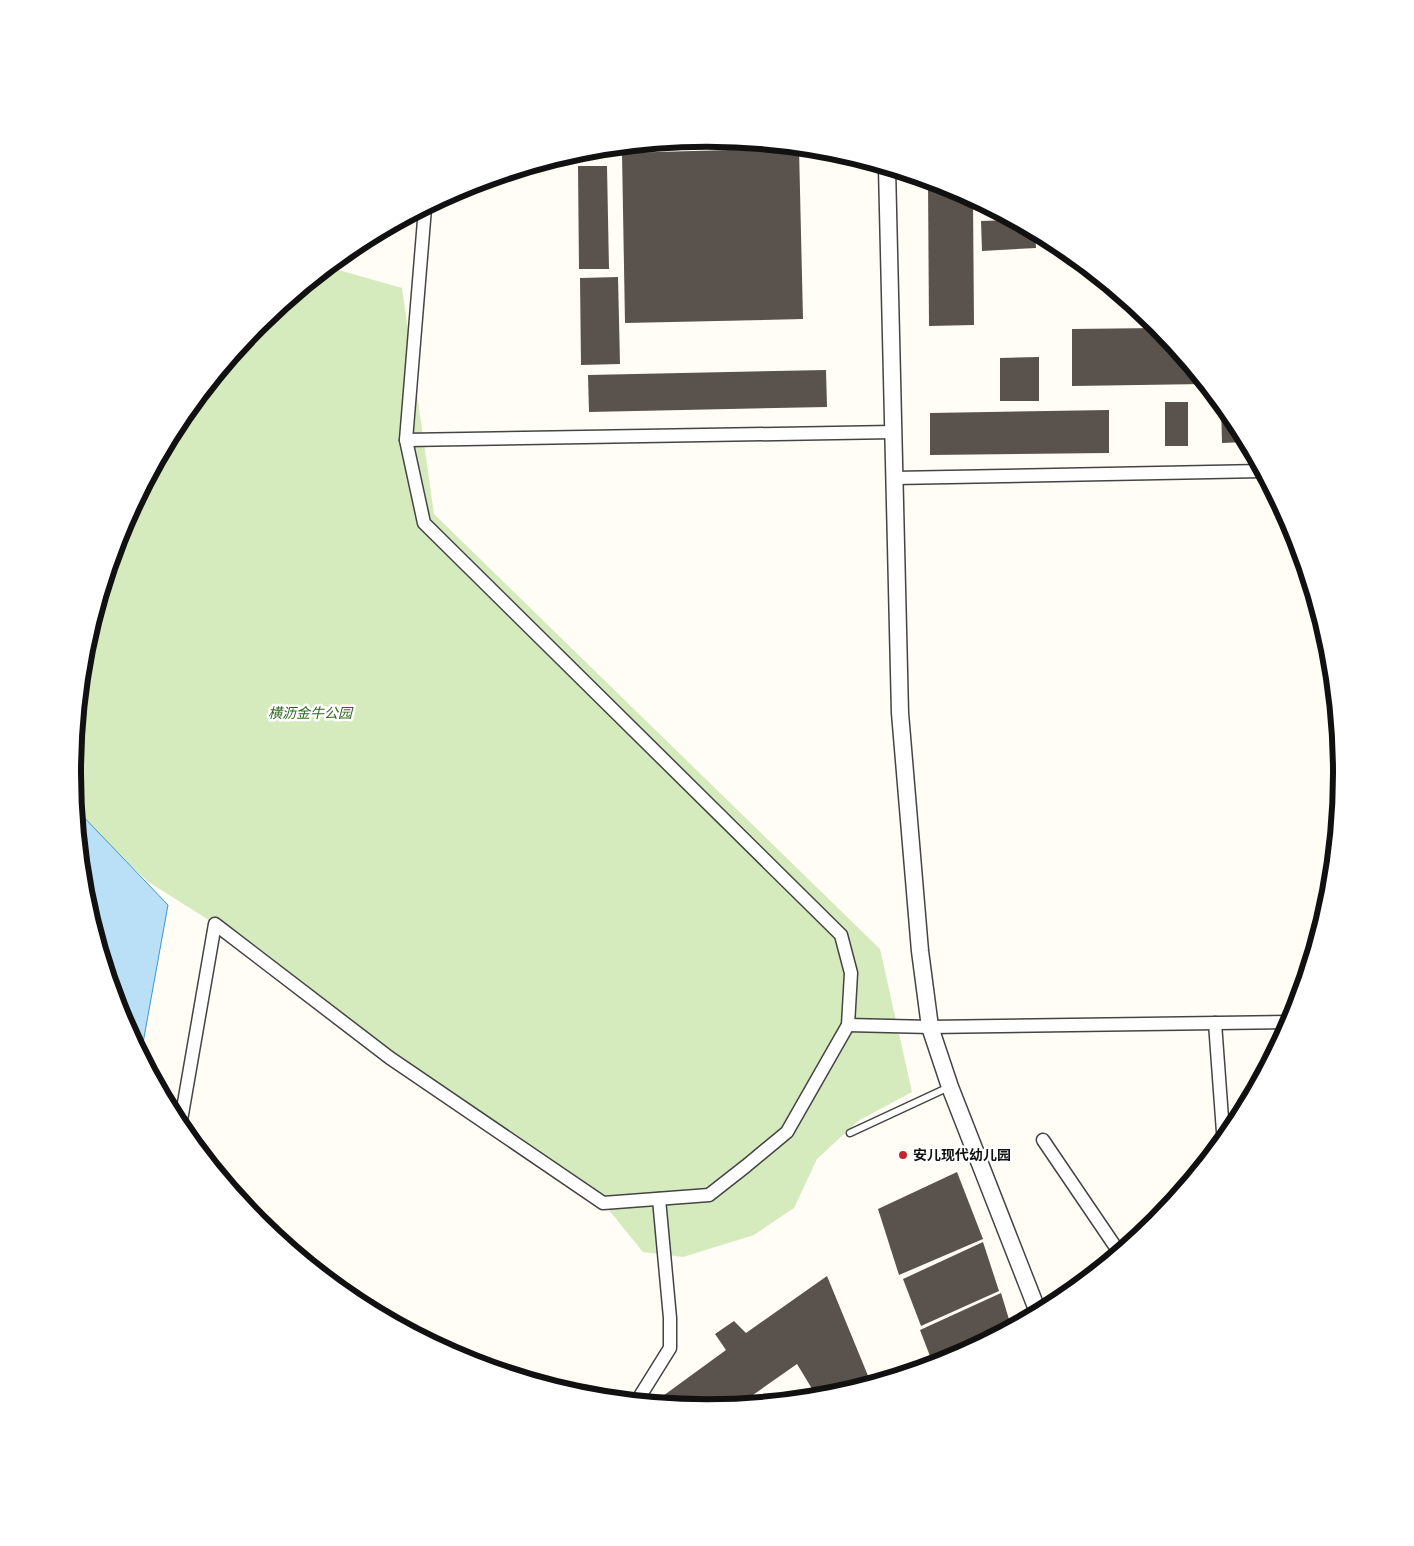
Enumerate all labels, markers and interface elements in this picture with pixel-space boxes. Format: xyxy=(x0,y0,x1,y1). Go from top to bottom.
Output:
park label: 横沥金牛公园 xyxy=(268,702,354,722)
place label: 安儿现代幼儿园 xyxy=(913,1144,1011,1164)
marker: 安儿现代幼儿园 xyxy=(897,1149,909,1161)

